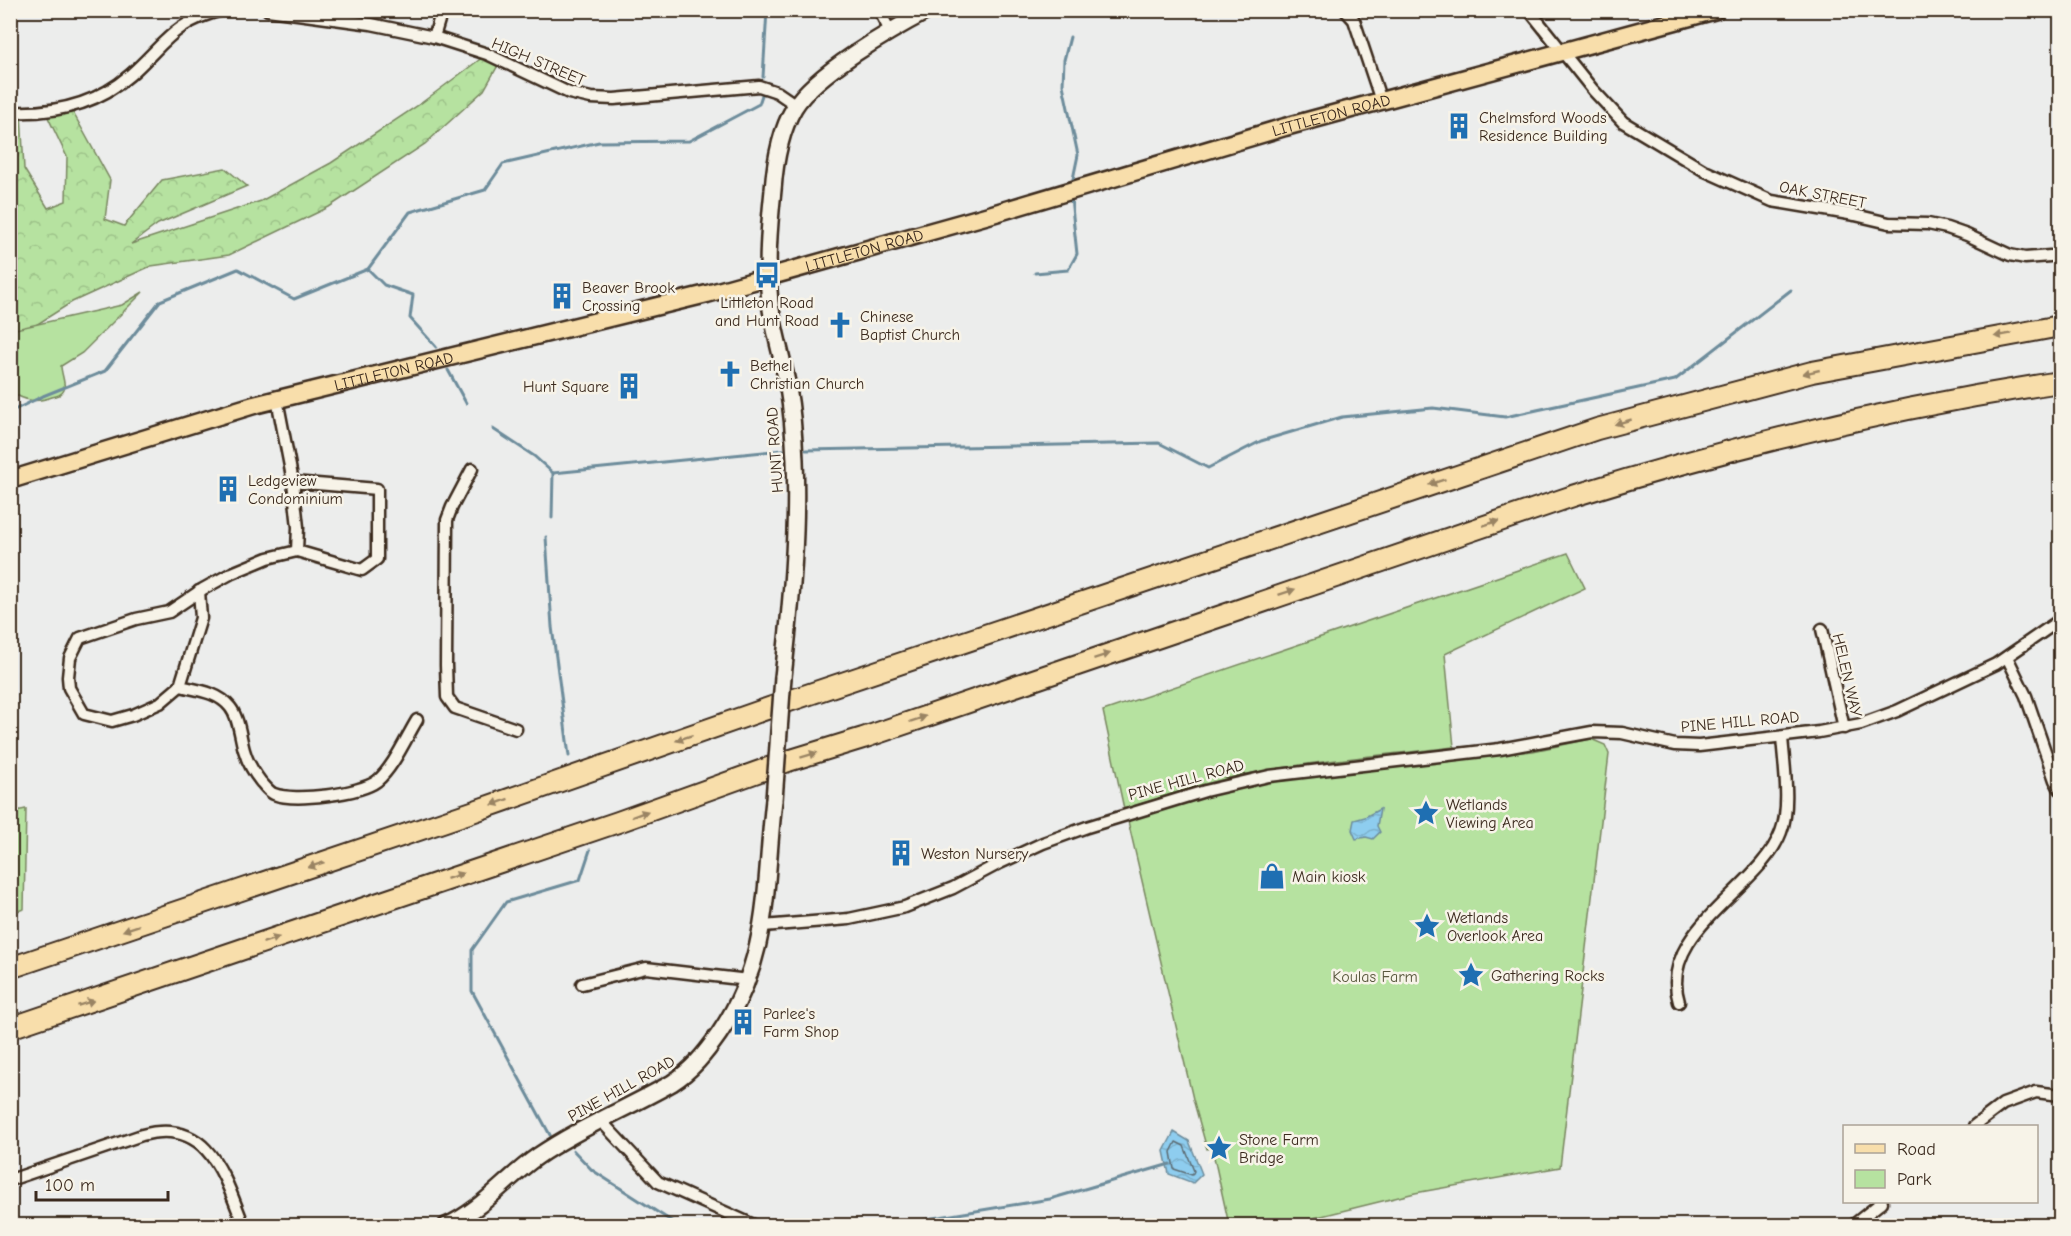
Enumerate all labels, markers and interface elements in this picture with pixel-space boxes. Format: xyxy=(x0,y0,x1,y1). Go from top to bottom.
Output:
street label: HIGH STREET xyxy=(489,34,589,90)
street label: LITTLETON ROAD xyxy=(1270,91,1392,140)
place label: Chelmsford Woods Residence Building xyxy=(1479,109,1608,145)
building icon: Chelmsford Woods Residence Building xyxy=(1444,111,1474,141)
street label: OAK STREET xyxy=(1778,178,1868,212)
street label: LITTLETON ROAD xyxy=(803,226,926,276)
bus stop icon: Littleton Road and Hunt Road xyxy=(752,260,782,290)
place label: Beaver Brook Crossing xyxy=(582,279,675,315)
building icon: Beaver Brook Crossing xyxy=(547,281,577,311)
place label: Littleton Road and Hunt Road xyxy=(715,294,819,330)
place label: Chinese Baptist Church xyxy=(860,308,960,344)
church icon: Chinese Baptist Church xyxy=(825,310,855,340)
one-way arrow xyxy=(1993,331,2012,340)
street label: LITTLETON ROAD xyxy=(333,349,455,395)
place label: Bethel Christian Church xyxy=(750,357,864,393)
church icon: Bethel Christian Church xyxy=(715,359,745,389)
one-way arrow xyxy=(1802,368,1821,377)
building icon: Hunt Square xyxy=(614,371,644,401)
place label: Hunt Square xyxy=(523,378,609,396)
street label: HUNT ROAD xyxy=(763,406,787,493)
one-way arrow xyxy=(1614,418,1632,427)
place label: Ledgeview Condominium xyxy=(248,472,343,508)
building icon: Ledgeview Condominium xyxy=(213,474,243,504)
one-way arrow xyxy=(1428,477,1446,487)
one-way arrow xyxy=(1482,517,1500,527)
one-way arrow xyxy=(1278,587,1296,597)
street label: HELEN WAY xyxy=(1829,631,1866,719)
one-way arrow xyxy=(1093,650,1111,660)
street label: PINE HILL ROAD xyxy=(1680,708,1800,736)
one-way arrow xyxy=(909,713,927,723)
one-way arrow xyxy=(675,733,693,743)
one-way arrow xyxy=(800,750,818,759)
street label: PINE HILL ROAD xyxy=(1126,756,1246,804)
place label: Wetlands Viewing Area xyxy=(1446,796,1534,832)
one-way arrow xyxy=(491,798,509,808)
place icon: Wetlands Viewing Area xyxy=(1411,798,1441,828)
one-way arrow xyxy=(631,809,649,819)
building icon: Weston Nursery xyxy=(886,838,916,868)
place label: Weston Nursery xyxy=(921,845,1029,863)
one-way arrow xyxy=(306,861,324,870)
shop icon: Main kiosk xyxy=(1257,861,1287,891)
place label: Main kiosk xyxy=(1292,868,1366,886)
one-way arrow xyxy=(446,871,464,881)
place label: Wetlands Overlook Area xyxy=(1447,909,1543,945)
place icon: Wetlands Overlook Area xyxy=(1412,911,1442,941)
one-way arrow xyxy=(122,924,140,933)
one-way arrow xyxy=(262,935,280,945)
place icon: Gathering Rocks xyxy=(1456,960,1486,990)
place label: Gathering Rocks xyxy=(1491,967,1605,985)
park label: Koulas Farm xyxy=(1332,968,1418,986)
one-way arrow xyxy=(77,997,95,1007)
place label: Parlee's Farm Shop xyxy=(763,1005,839,1041)
building icon: Parlee's Farm Shop xyxy=(728,1007,758,1037)
street label: PINE HILL ROAD xyxy=(565,1052,678,1126)
legend xyxy=(1843,1125,2038,1203)
place label: Stone Farm Bridge xyxy=(1239,1131,1319,1167)
place icon: Stone Farm Bridge xyxy=(1204,1133,1234,1163)
text: Road xyxy=(1897,1139,1936,1160)
scale bar xyxy=(36,1164,168,1202)
text: Park xyxy=(1897,1169,1932,1190)
text: 100 m xyxy=(45,1175,95,1196)

